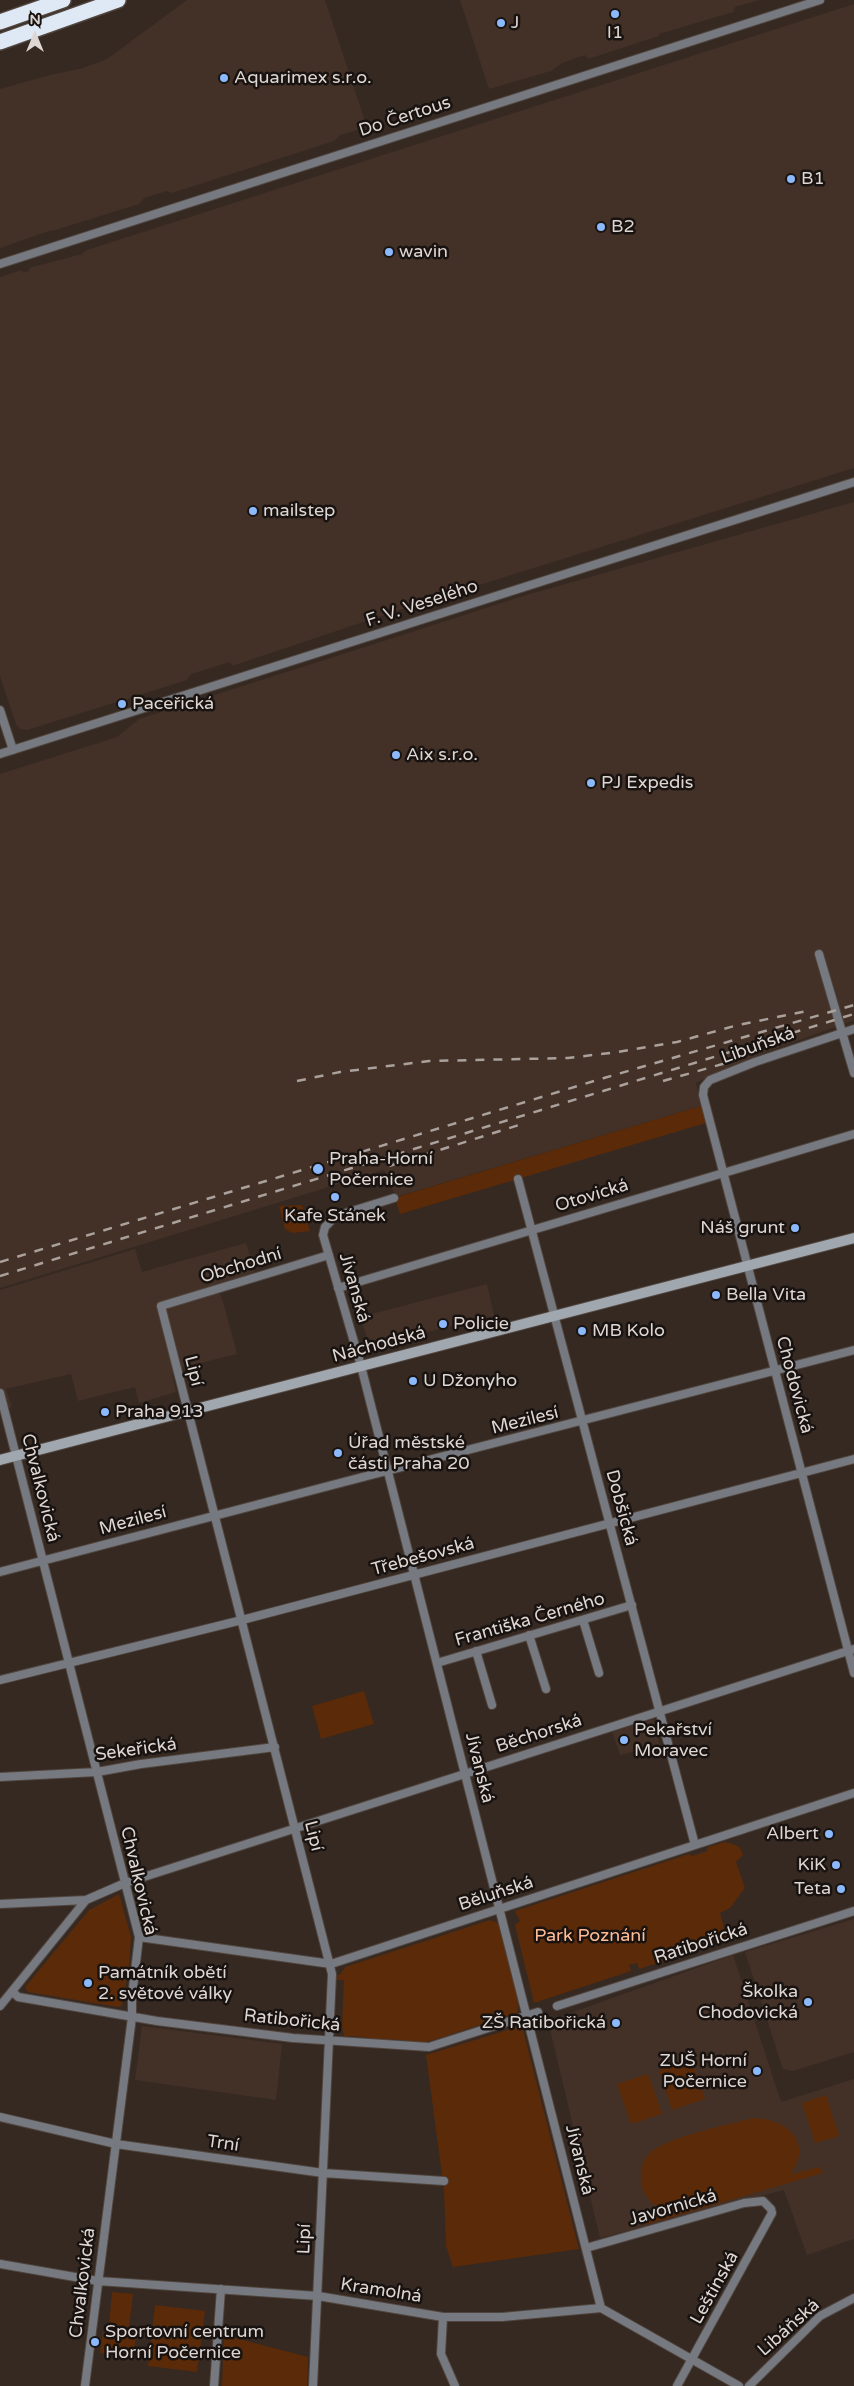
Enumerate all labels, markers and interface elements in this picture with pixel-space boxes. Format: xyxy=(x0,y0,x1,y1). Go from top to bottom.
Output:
marker: I1 xyxy=(609,8,621,20)
north arrow xyxy=(10,10,60,60)
text: N xyxy=(29,11,41,28)
place label: J xyxy=(511,12,519,34)
marker: J xyxy=(495,17,507,29)
place label: I1 xyxy=(607,22,623,44)
place label: Aquarimex s.r.o. xyxy=(234,67,372,89)
marker: Aquarimex s.r.o. xyxy=(218,72,230,84)
street label: Do Čertous xyxy=(356,92,454,142)
place label: B1 xyxy=(801,168,825,190)
marker: B1 xyxy=(785,173,797,185)
place label: B2 xyxy=(611,216,635,238)
marker: B2 xyxy=(595,221,607,233)
place label: wavin xyxy=(399,241,448,263)
marker: wavin xyxy=(383,246,395,258)
place label: mailstep xyxy=(263,500,335,522)
marker: mailstep xyxy=(247,505,259,517)
street label: F. V. Veselého xyxy=(363,576,481,632)
place label: Paceřická xyxy=(132,693,214,715)
marker: Paceřická xyxy=(116,698,128,710)
place label: Aix s.r.o. xyxy=(406,744,478,766)
marker: Aix s.r.o. xyxy=(390,749,402,761)
place label: PJ Expedis xyxy=(601,772,693,794)
marker: PJ Expedis xyxy=(585,777,597,789)
street label: Libuňská xyxy=(718,1023,798,1069)
place label: Praha-Horní Počernice xyxy=(329,1148,433,1190)
marker: Praha-Horní Počernice xyxy=(311,1162,325,1176)
street label: Otovická xyxy=(553,1175,631,1217)
marker: Kafe Stánek xyxy=(329,1191,341,1203)
place label: Kafe Stánek xyxy=(284,1205,386,1227)
place label: Náš grunt xyxy=(700,1217,785,1239)
marker: Náš grunt xyxy=(789,1222,801,1234)
street label: Obchodní xyxy=(198,1243,284,1289)
street label: Jívanská xyxy=(334,1251,374,1325)
place label: Bella Vita xyxy=(726,1284,806,1306)
marker: Bella Vita xyxy=(710,1289,722,1301)
place label: Policie xyxy=(453,1313,509,1335)
marker: Policie xyxy=(437,1318,449,1330)
place label: MB Kolo xyxy=(592,1320,665,1342)
street label: Náchodská xyxy=(330,1322,428,1368)
marker: MB Kolo xyxy=(576,1325,588,1337)
street label: Chodovická xyxy=(771,1334,817,1436)
street label: Lipí xyxy=(179,1353,207,1389)
place label: U Džonyho xyxy=(423,1370,517,1392)
marker: U Džonyho xyxy=(407,1375,419,1387)
place label: Praha 913 xyxy=(115,1401,204,1423)
street label: Mezilesí xyxy=(489,1402,561,1440)
marker: Praha 913 xyxy=(99,1406,111,1418)
street label: Chvalkovická xyxy=(16,1431,64,1545)
place label: Úřad městské části Praha 20 xyxy=(348,1432,470,1475)
marker: Úřad městské části Praha 20 xyxy=(332,1447,344,1459)
street label: Dobšická xyxy=(600,1468,642,1548)
street label: Mezilesí xyxy=(97,1502,169,1540)
street label: Třebešovská xyxy=(369,1533,477,1581)
street label: Františka Černého xyxy=(453,1588,607,1652)
street label: Běchorská xyxy=(493,1710,585,1758)
place label: Pekařství Moravec xyxy=(634,1719,712,1762)
street label: Jívanská xyxy=(460,1731,498,1805)
street label: Sekeřická xyxy=(94,1734,178,1766)
marker: Pekařství Moravec xyxy=(618,1734,630,1746)
street label: Lipí xyxy=(299,1818,327,1854)
place label: Albert xyxy=(766,1823,819,1845)
street label: Chvalkovická xyxy=(115,1824,161,1938)
marker: Albert xyxy=(823,1828,835,1840)
place label: KiK xyxy=(798,1854,826,1876)
marker: KiK xyxy=(830,1859,842,1871)
street label: Běluňská xyxy=(456,1872,536,1916)
place label: Teta xyxy=(794,1878,831,1900)
marker: Teta xyxy=(835,1883,847,1895)
street label: Ratibořická xyxy=(651,1919,751,1969)
park label: Park Poznání xyxy=(534,1925,646,1947)
place label: Památník obětí 2. světové války xyxy=(98,1962,232,2005)
marker: Památník obětí 2. světové války xyxy=(82,1977,94,1989)
place label: Školka Chodovická xyxy=(698,1981,798,2024)
marker: Školka Chodovická xyxy=(802,1996,814,2008)
street label: Ratibořická xyxy=(243,2005,341,2037)
place label: ZŠ Ratibořická xyxy=(482,2012,606,2034)
marker: ZŠ Ratibořická xyxy=(610,2017,622,2029)
place label: ZUŠ Horní Počernice xyxy=(659,2050,747,2092)
marker: ZUŠ Horní Počernice xyxy=(751,2065,763,2077)
street label: Jívanská xyxy=(560,2123,598,2197)
street label: Trní xyxy=(206,2131,240,2157)
street label: Javornická xyxy=(627,2185,719,2231)
street label: Lipí xyxy=(294,2223,316,2255)
street label: Chvalkovická xyxy=(66,2227,100,2339)
street label: Leštínská xyxy=(686,2248,744,2328)
street label: Kramolná xyxy=(339,2274,423,2308)
street label: Libáňská xyxy=(754,2295,824,2361)
place label: Sportovní centrum Horní Počernice xyxy=(105,2321,264,2364)
marker: Sportovní centrum Horní Počernice xyxy=(89,2336,101,2348)

